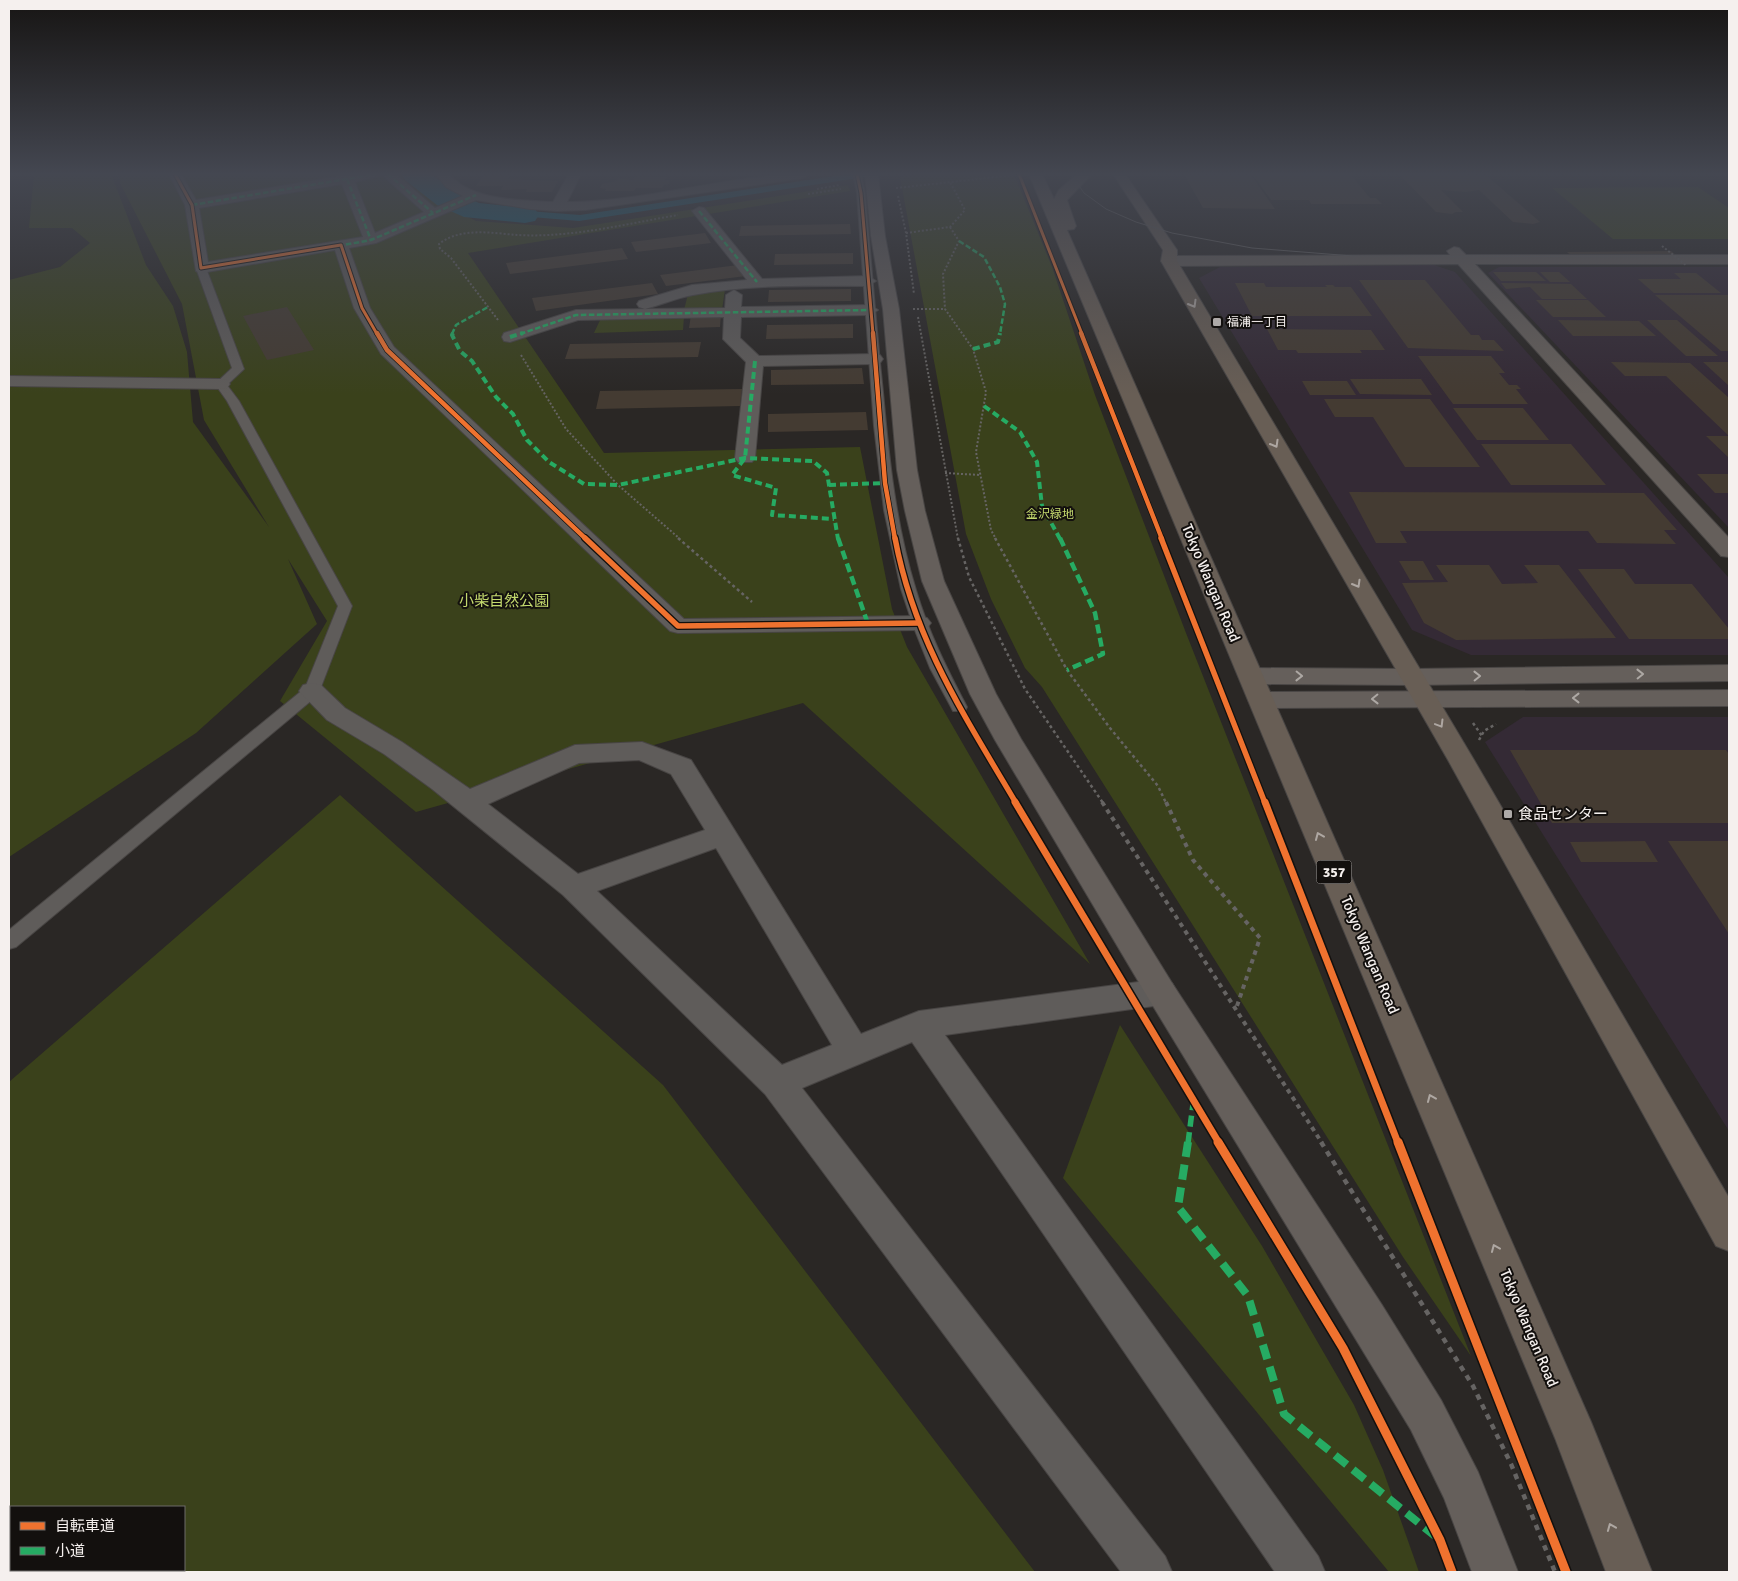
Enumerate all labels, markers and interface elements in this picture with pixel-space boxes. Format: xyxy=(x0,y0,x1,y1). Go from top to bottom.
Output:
one-way arrow xyxy=(1187,298,1197,307)
place label: 福浦一丁目 xyxy=(1227,315,1287,330)
marker: 福浦一丁目 xyxy=(1211,316,1223,328)
one-way arrow xyxy=(1269,439,1279,448)
park label: 金沢緑地 xyxy=(1026,507,1074,522)
street label: Tokyo Wangan Road xyxy=(1178,521,1244,645)
one-way arrow xyxy=(1351,579,1361,588)
park label: 小柴自然公園 xyxy=(459,592,549,610)
one-way arrow xyxy=(1636,669,1644,679)
one-way arrow xyxy=(1296,671,1304,681)
one-way arrow xyxy=(1474,671,1482,681)
one-way arrow xyxy=(1571,693,1579,703)
one-way arrow xyxy=(1371,694,1378,704)
one-way arrow xyxy=(1433,719,1443,728)
place label: 食品センター xyxy=(1518,805,1608,823)
marker: 食品センター xyxy=(1502,808,1514,820)
one-way arrow xyxy=(1315,832,1326,841)
road number: 357 xyxy=(1316,860,1352,884)
street label: Tokyo Wangan Road xyxy=(1337,893,1403,1017)
one-way arrow xyxy=(1427,1094,1438,1103)
one-way arrow xyxy=(1490,1244,1501,1253)
street label: Tokyo Wangan Road xyxy=(1496,1266,1562,1390)
legend xyxy=(10,1506,185,1571)
text: 自転車道 xyxy=(55,1517,115,1535)
one-way arrow xyxy=(1607,1523,1618,1532)
text: 小道 xyxy=(55,1542,85,1560)

